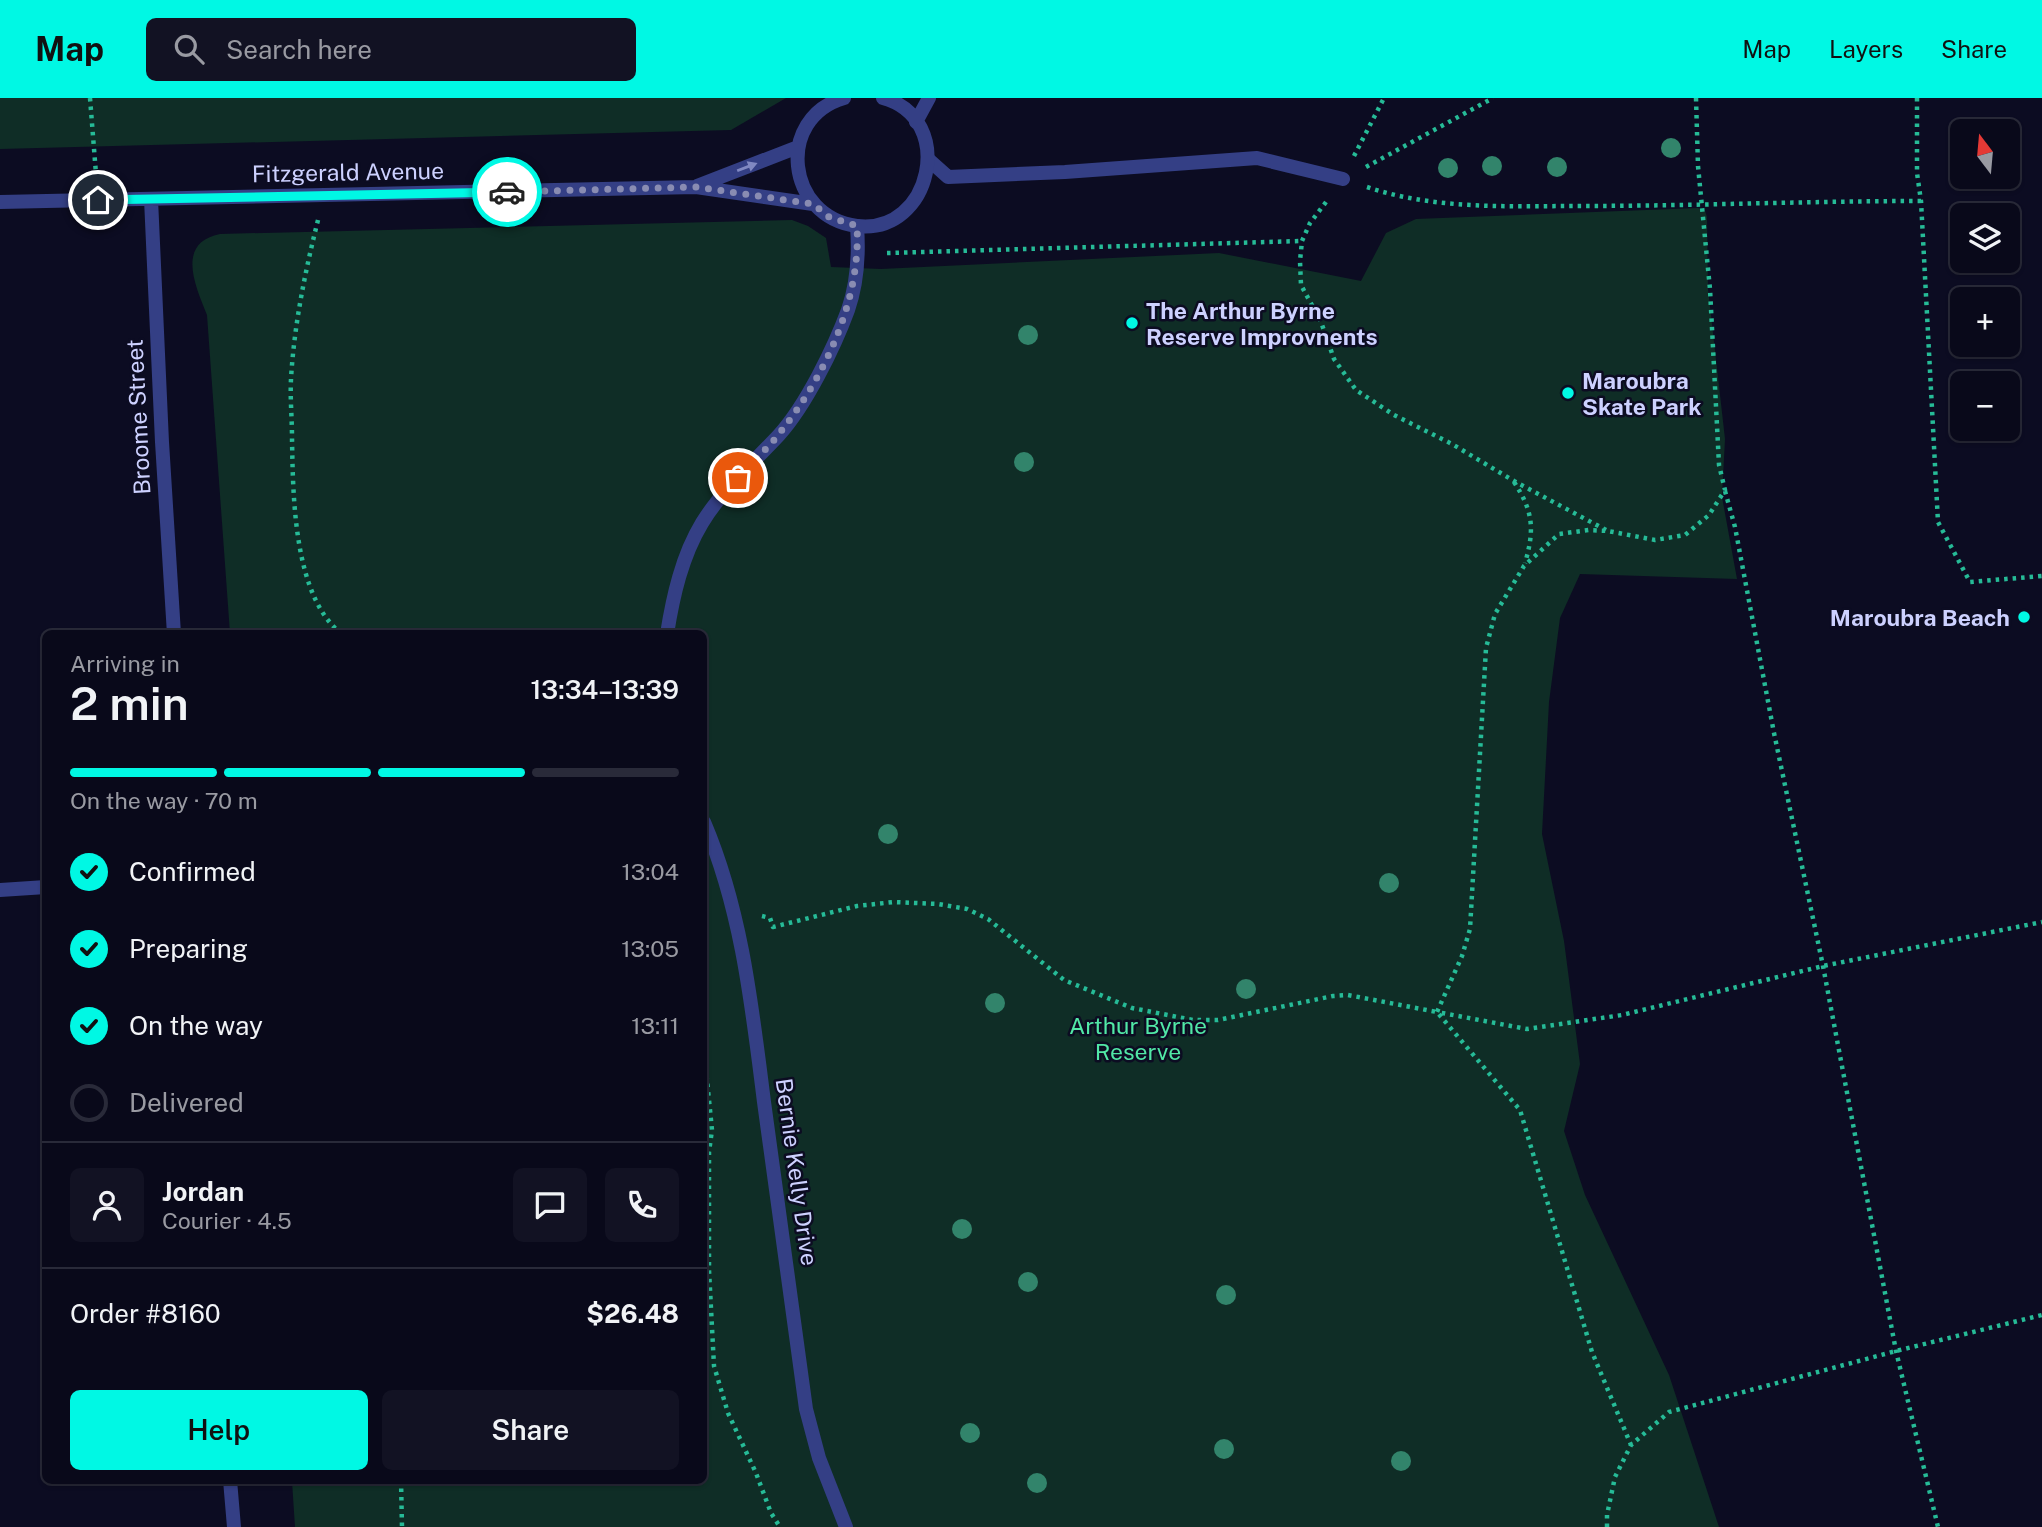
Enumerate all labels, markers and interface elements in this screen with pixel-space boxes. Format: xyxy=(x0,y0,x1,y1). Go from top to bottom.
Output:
search box xyxy=(146,18,636,81)
text: Map xyxy=(35,30,104,68)
icon: search xyxy=(170,30,208,68)
text: Search here xyxy=(226,34,372,65)
text: Map xyxy=(1742,35,1791,63)
text: Layers xyxy=(1829,35,1903,63)
text: Share xyxy=(1941,35,2007,63)
north arrow xyxy=(1950,119,2020,189)
map controls xyxy=(1950,119,2020,441)
street label: Fitzgerald Avenue xyxy=(252,157,444,187)
courier xyxy=(472,157,542,227)
one-way arrow xyxy=(737,161,758,172)
pin xyxy=(68,170,128,230)
icon: car xyxy=(488,173,526,211)
icon: home xyxy=(79,181,117,219)
button: layers xyxy=(1950,203,2020,273)
button: + xyxy=(1950,287,2020,357)
place label: The Arthur Byrne Reserve Improvnents xyxy=(1146,297,1378,350)
marker: The Arthur Byrne Reserve Improvnents xyxy=(1124,315,1140,331)
street label: Broome Street xyxy=(120,339,156,495)
place label: Maroubra Skate Park xyxy=(1582,367,1702,420)
button: − xyxy=(1950,371,2020,441)
marker: Maroubra Skate Park xyxy=(1560,385,1576,401)
pin xyxy=(708,448,768,508)
icon: bag xyxy=(719,459,757,497)
place label: Maroubra Beach xyxy=(1830,604,2010,631)
marker: Maroubra Beach xyxy=(2016,609,2032,625)
text: Arriving in xyxy=(70,650,180,677)
text: 13:34–13:39 xyxy=(530,674,679,705)
text: 2 min xyxy=(70,676,189,730)
text: On the way · 70 m xyxy=(70,787,258,814)
icon: check xyxy=(70,853,108,891)
text: Confirmed xyxy=(129,856,256,887)
text: 13:04 xyxy=(621,858,679,885)
icon: check xyxy=(70,930,108,968)
text: Preparing xyxy=(129,933,248,964)
text: 13:05 xyxy=(621,935,679,962)
icon: check xyxy=(70,1007,108,1045)
text: On the way xyxy=(129,1010,263,1041)
text: 13:11 xyxy=(631,1012,679,1039)
park label: Arthur Byrne Reserve xyxy=(1069,1012,1207,1065)
street label: Bernie Kelly Drive xyxy=(770,1077,824,1267)
text: Delivered xyxy=(129,1087,244,1118)
button: person xyxy=(70,1168,144,1242)
button: chat xyxy=(513,1168,587,1242)
button: phone xyxy=(605,1168,679,1242)
text: Jordan xyxy=(162,1176,244,1207)
text: Courier · 4.5 xyxy=(162,1207,292,1234)
text: Order #8160 xyxy=(70,1298,221,1329)
text: $26.48 xyxy=(586,1298,679,1329)
button: Help xyxy=(70,1390,368,1470)
button: Share xyxy=(382,1390,679,1470)

